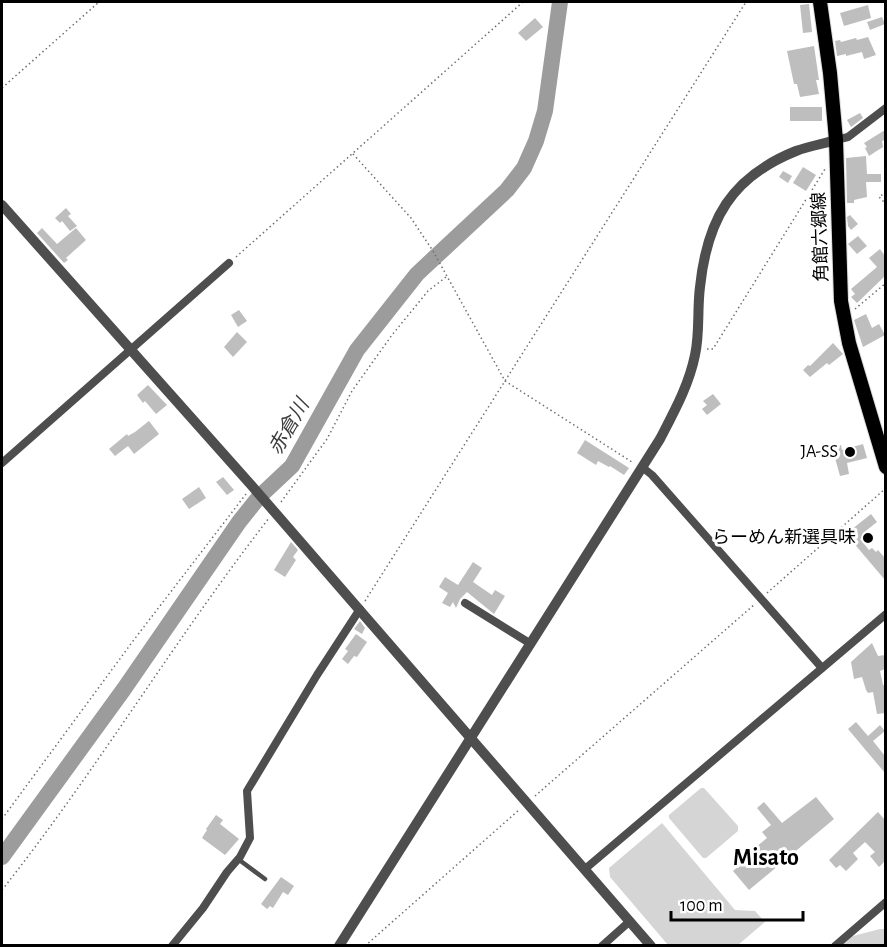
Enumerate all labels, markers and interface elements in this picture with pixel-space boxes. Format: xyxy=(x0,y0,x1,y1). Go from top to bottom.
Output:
street label: 角館六郷線 xyxy=(808,192,832,282)
water label: 赤倉川 xyxy=(264,394,314,458)
place label: JA-SS xyxy=(800,443,838,461)
marker: JA-SS xyxy=(843,445,857,459)
place label: らーめん新選具味 xyxy=(712,528,856,547)
marker: らーめん新選具味 xyxy=(861,531,875,545)
district label: Misato xyxy=(733,846,799,870)
scale bar xyxy=(671,884,803,922)
text: 100 m xyxy=(680,897,723,915)

